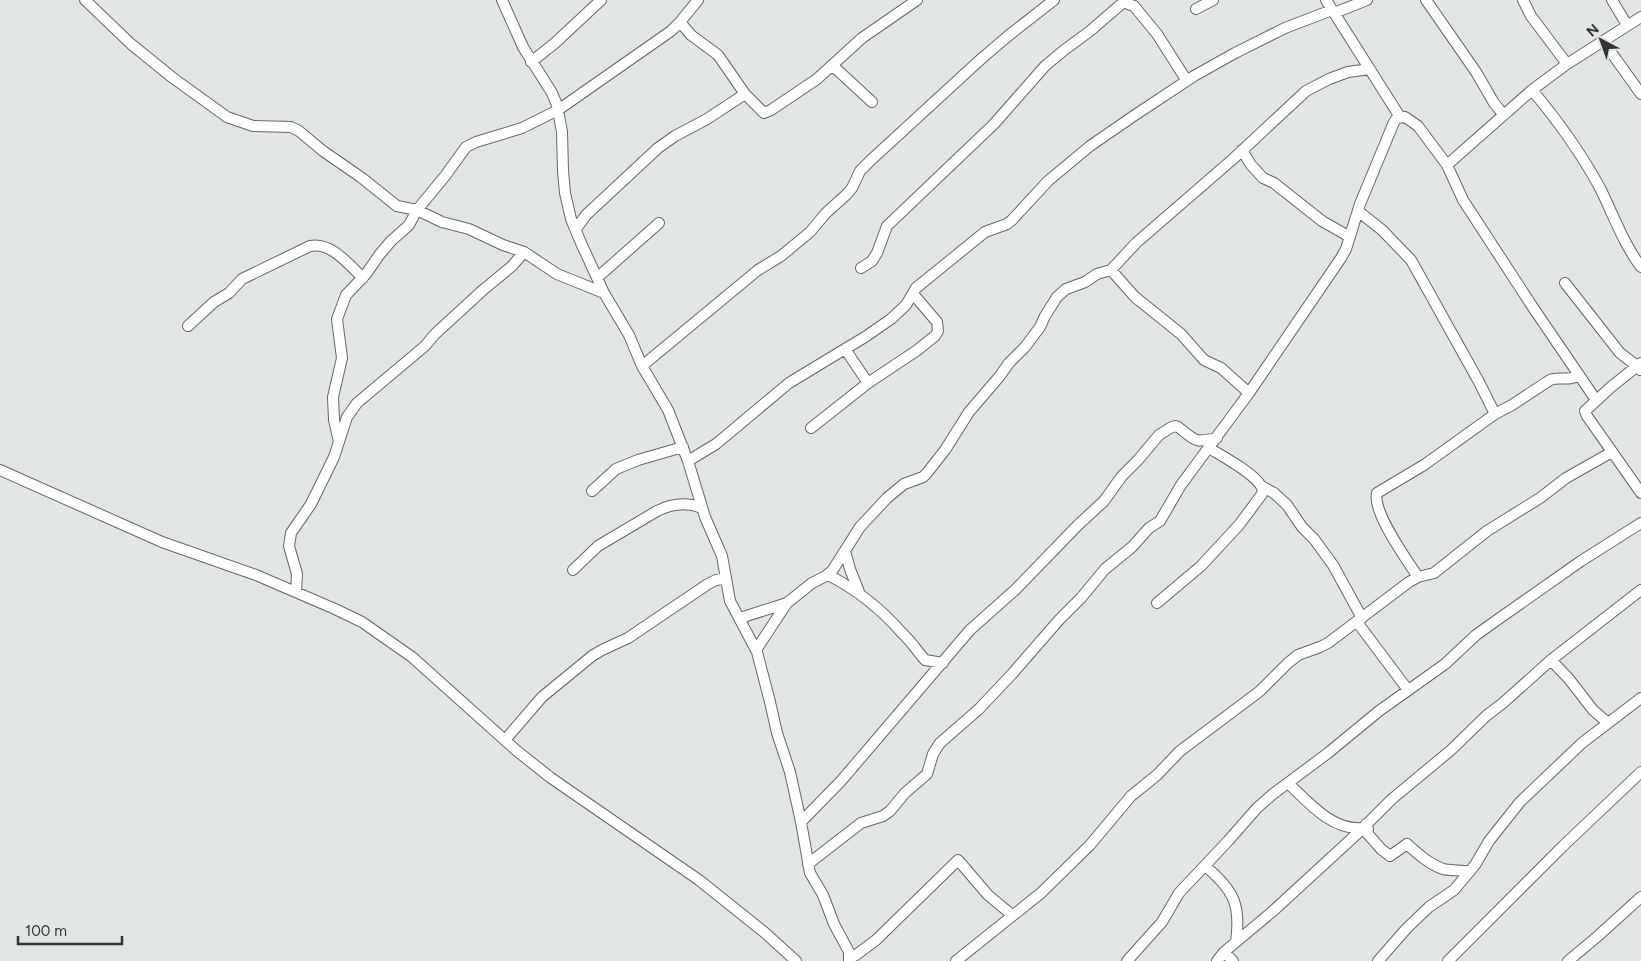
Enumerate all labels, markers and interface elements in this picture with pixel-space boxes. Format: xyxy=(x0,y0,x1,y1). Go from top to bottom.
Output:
north arrow xyxy=(1576,15,1626,65)
text: N xyxy=(1583,21,1602,41)
scale bar xyxy=(18,914,121,946)
text: 100 m xyxy=(25,922,67,940)

